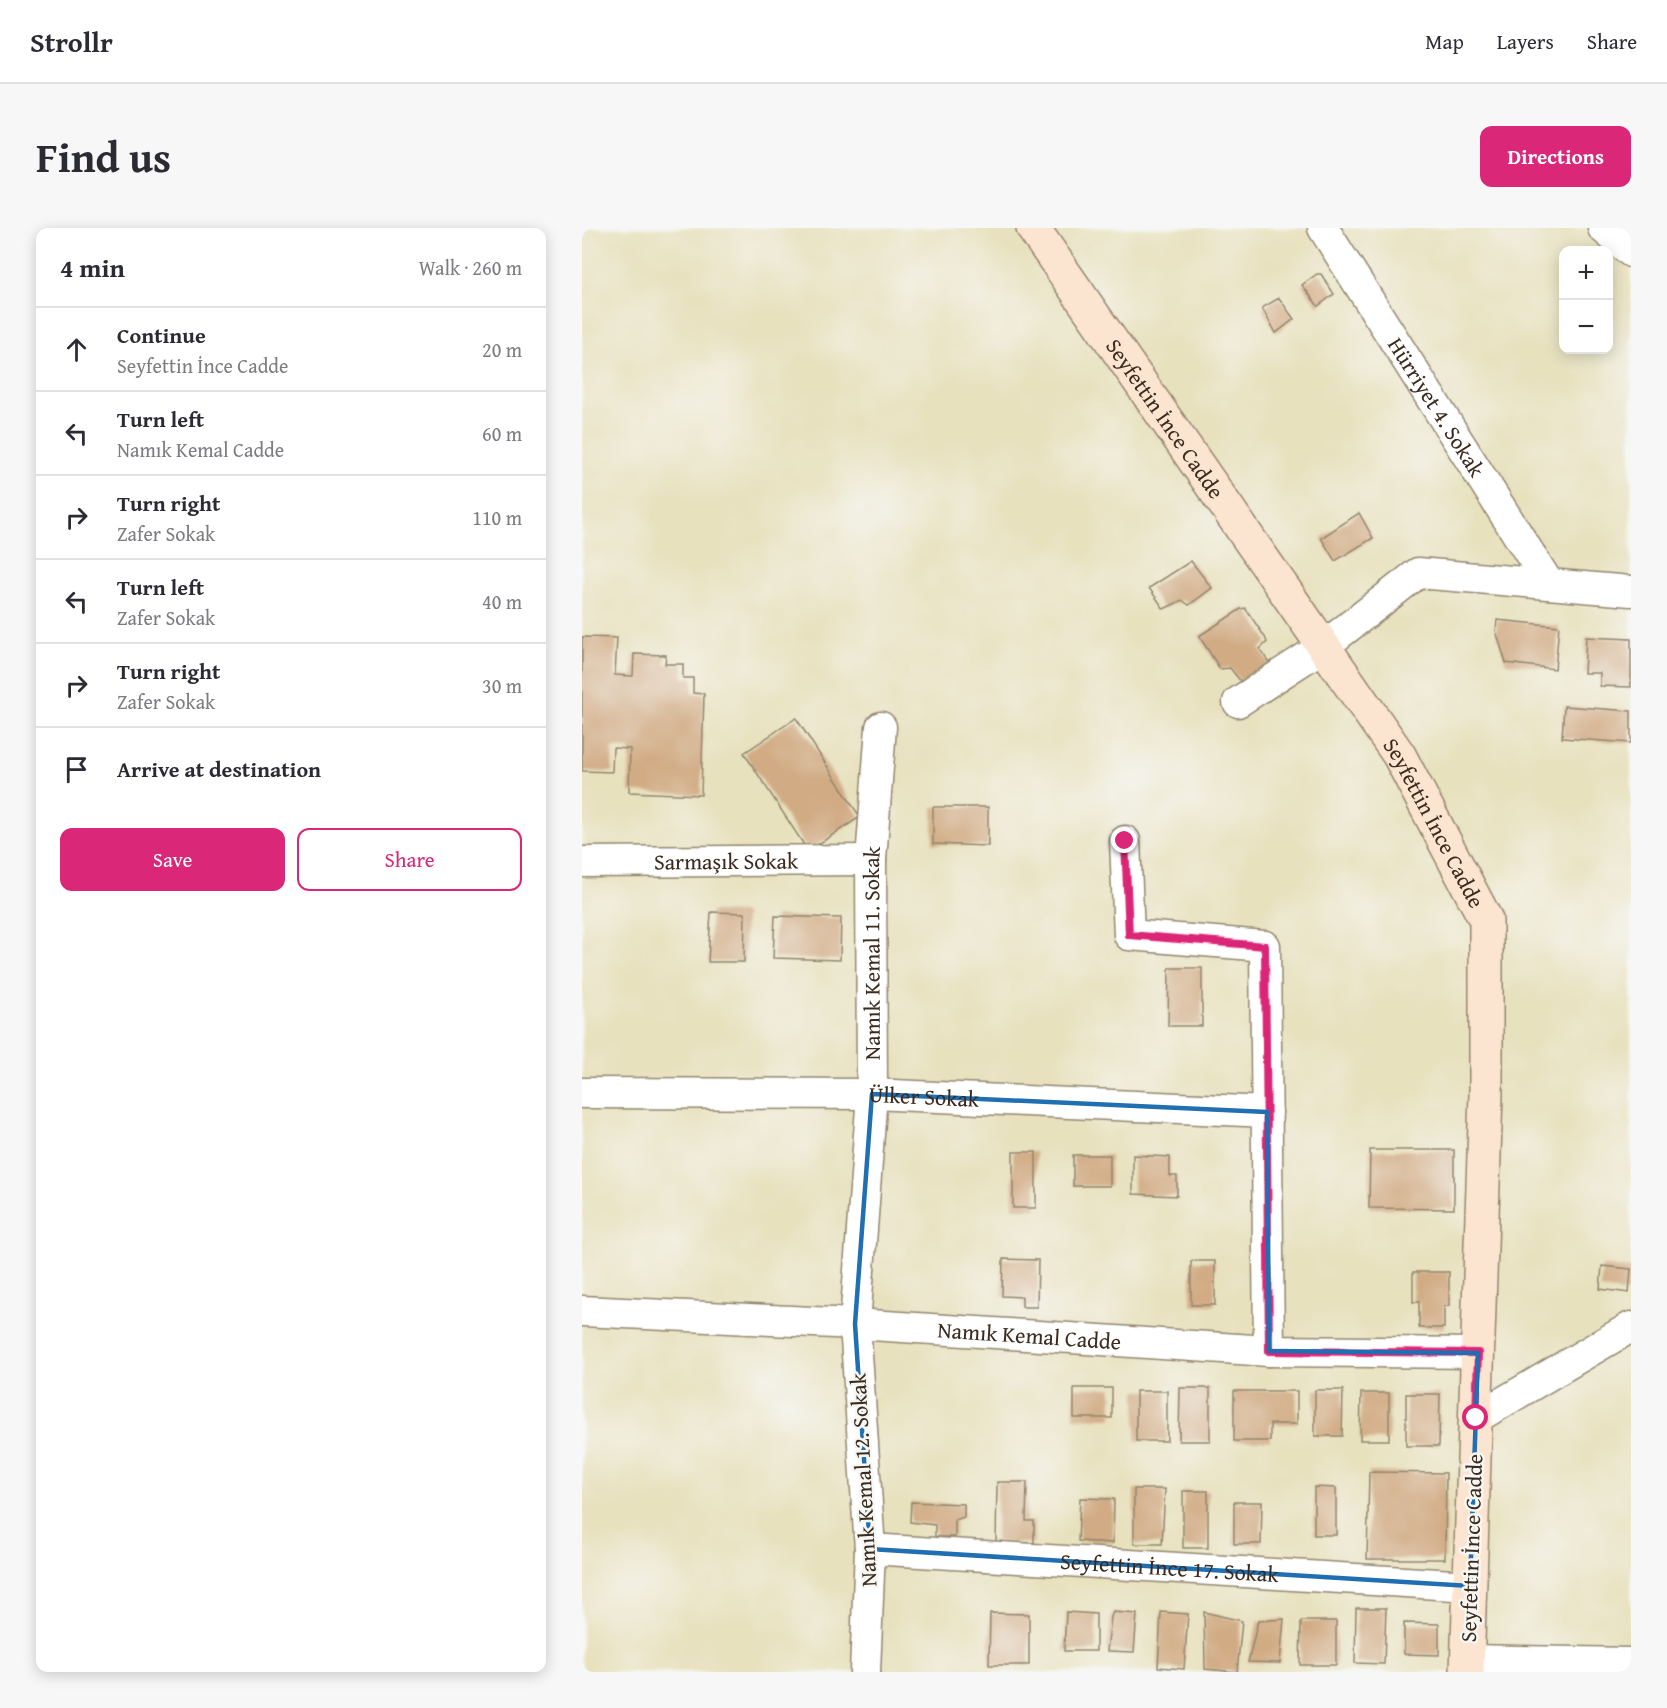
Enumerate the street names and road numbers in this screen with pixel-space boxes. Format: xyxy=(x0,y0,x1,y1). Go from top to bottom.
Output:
street label: Hürriyet 4. Sokak xyxy=(1380,331,1493,484)
street label: Seyfettin İnce Cadde xyxy=(1098,332,1232,505)
street label: Seyfettin İnce Cadde xyxy=(1376,731,1493,913)
street label: Sarmaşık Sokak xyxy=(654,844,799,878)
street label: Namık Kemal 11. Sokak xyxy=(855,844,888,1060)
street label: Ülker Sokak xyxy=(868,1078,981,1115)
street label: Namık Kemal Cadde xyxy=(936,1313,1122,1357)
street label: Namık Kemal 12. Sokak xyxy=(841,1372,885,1588)
street label: Seyfettin İnce Cadde xyxy=(1452,1453,1490,1643)
street label: Seyfettin İnce 17. Sokak xyxy=(1059,1545,1280,1590)

